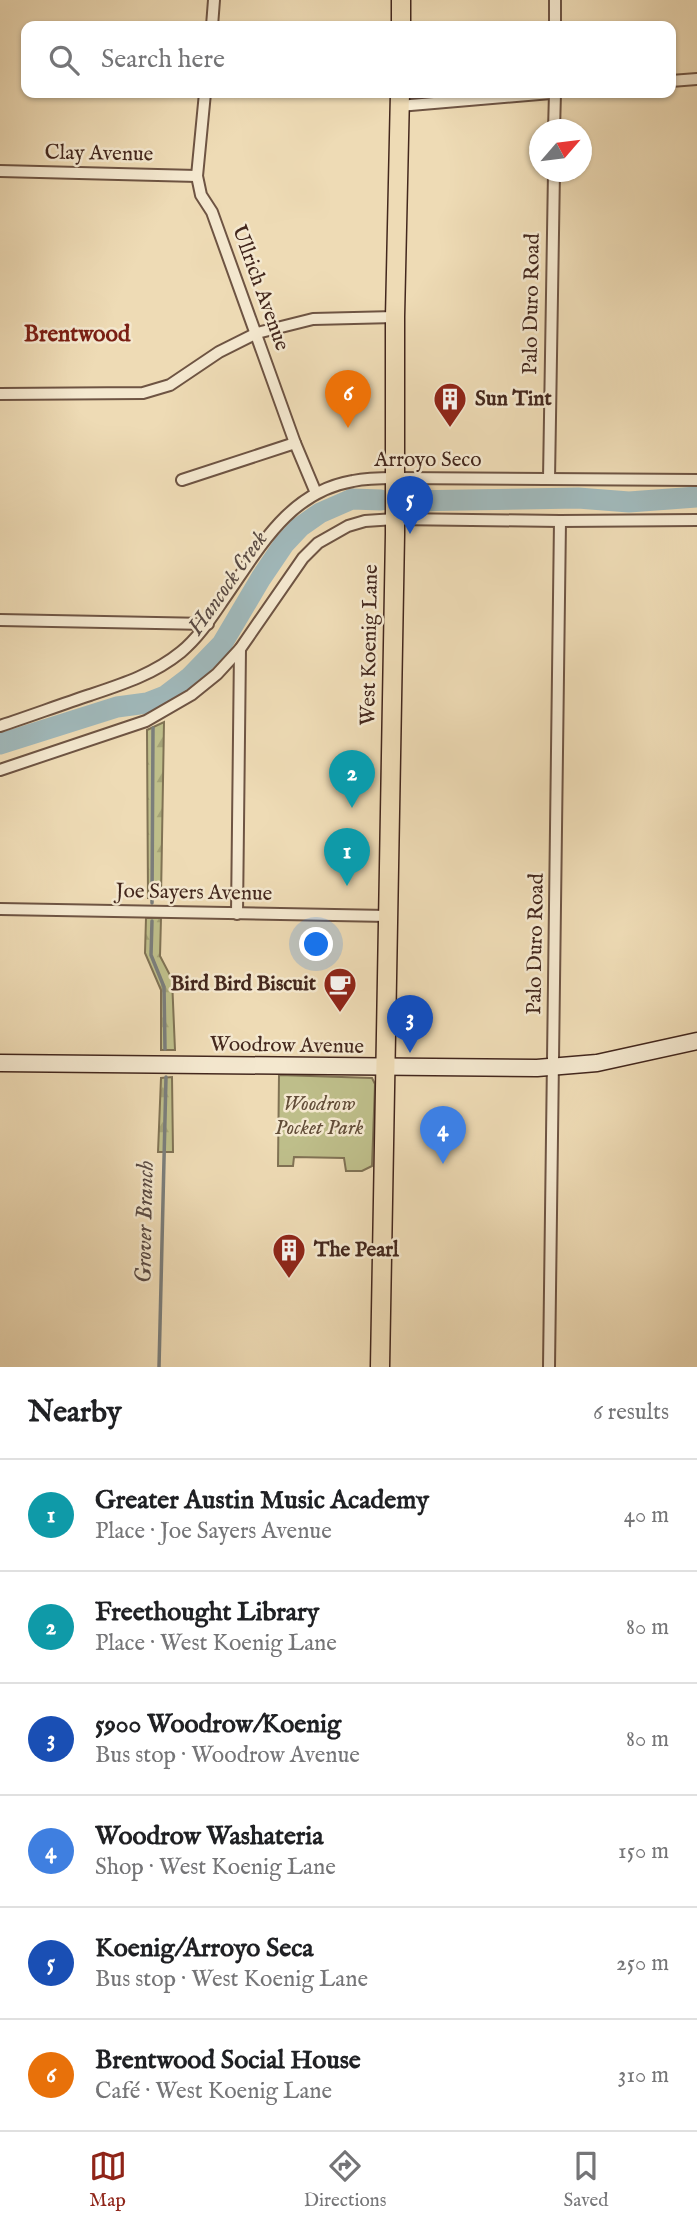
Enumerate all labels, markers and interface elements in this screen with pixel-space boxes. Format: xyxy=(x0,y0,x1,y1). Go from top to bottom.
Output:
search box xyxy=(21,21,676,98)
icon: search xyxy=(45,41,83,79)
text: Search here xyxy=(101,43,225,76)
north arrow xyxy=(529,119,592,182)
street label: Clay Avenue xyxy=(44,140,154,168)
street label: Ullrich Avenue xyxy=(225,222,295,355)
street label: Palo Duro Road xyxy=(517,232,547,375)
district label: Brentwood xyxy=(24,320,131,349)
pin: 6 xyxy=(325,370,371,428)
building icon: Sun Tint xyxy=(431,380,469,429)
place label: Sun Tint xyxy=(475,386,552,413)
street label: Arroyo Seco xyxy=(373,447,482,474)
pin: 5 xyxy=(387,476,433,534)
water label: Hancock Creek xyxy=(181,525,274,641)
street label: West Koenig Lane xyxy=(355,564,385,726)
pin: 2 xyxy=(329,750,375,808)
pin: 1 xyxy=(324,828,370,886)
street label: Palo Duro Road xyxy=(521,872,551,1015)
street label: Joe Sayers Avenue xyxy=(113,878,273,908)
your location xyxy=(299,927,333,961)
cafe icon: Bird Bird Biscuit xyxy=(321,965,359,1014)
place label: Bird Bird Biscuit xyxy=(170,971,317,998)
pin: 3 xyxy=(387,995,433,1053)
street label: Woodrow Avenue xyxy=(210,1031,365,1061)
park label: Woodrow Pocket Park xyxy=(275,1091,364,1142)
pin: 4 xyxy=(420,1106,466,1164)
water label: Grover Branch xyxy=(129,1160,161,1284)
building icon: The Pearl xyxy=(270,1231,308,1280)
place label: The Pearl xyxy=(313,1237,400,1264)
text: Nearby xyxy=(28,1394,121,1432)
text: 6 results xyxy=(593,1398,669,1427)
text: Greater Austin Music Academy xyxy=(95,1484,429,1517)
text: 1 xyxy=(47,1501,55,1530)
text: 40 m xyxy=(624,1501,669,1530)
text: Place · Joe Sayers Avenue xyxy=(95,1517,332,1546)
text: Freethought Library xyxy=(95,1596,319,1629)
text: 2 xyxy=(46,1613,56,1642)
text: 80 m xyxy=(626,1613,669,1642)
text: Place · West Koenig Lane xyxy=(95,1629,337,1658)
text: 5900 Woodrow/Koenig xyxy=(95,1708,341,1741)
text: 3 xyxy=(47,1725,55,1754)
text: 80 m xyxy=(626,1725,669,1754)
text: Bus stop · Woodrow Avenue xyxy=(95,1741,360,1770)
text: Woodrow Washateria xyxy=(95,1820,324,1853)
text: 4 xyxy=(45,1837,57,1866)
text: 150 m xyxy=(618,1837,669,1866)
text: Shop · West Koenig Lane xyxy=(95,1853,336,1882)
text: Koenig/Arroyo Seca xyxy=(95,1932,314,1965)
text: 5 xyxy=(47,1949,55,1978)
text: 250 m xyxy=(616,1949,669,1978)
text: Bus stop · West Koenig Lane xyxy=(95,1965,368,1994)
text: Brentwood Social House xyxy=(95,2044,361,2077)
text: 6 xyxy=(46,2061,56,2090)
text: 310 m xyxy=(618,2061,669,2090)
text: Café · West Koenig Lane xyxy=(95,2077,332,2106)
tab: Map xyxy=(89,2147,127,2213)
tab: Directions xyxy=(304,2147,386,2213)
tab: Saved xyxy=(563,2147,608,2213)

